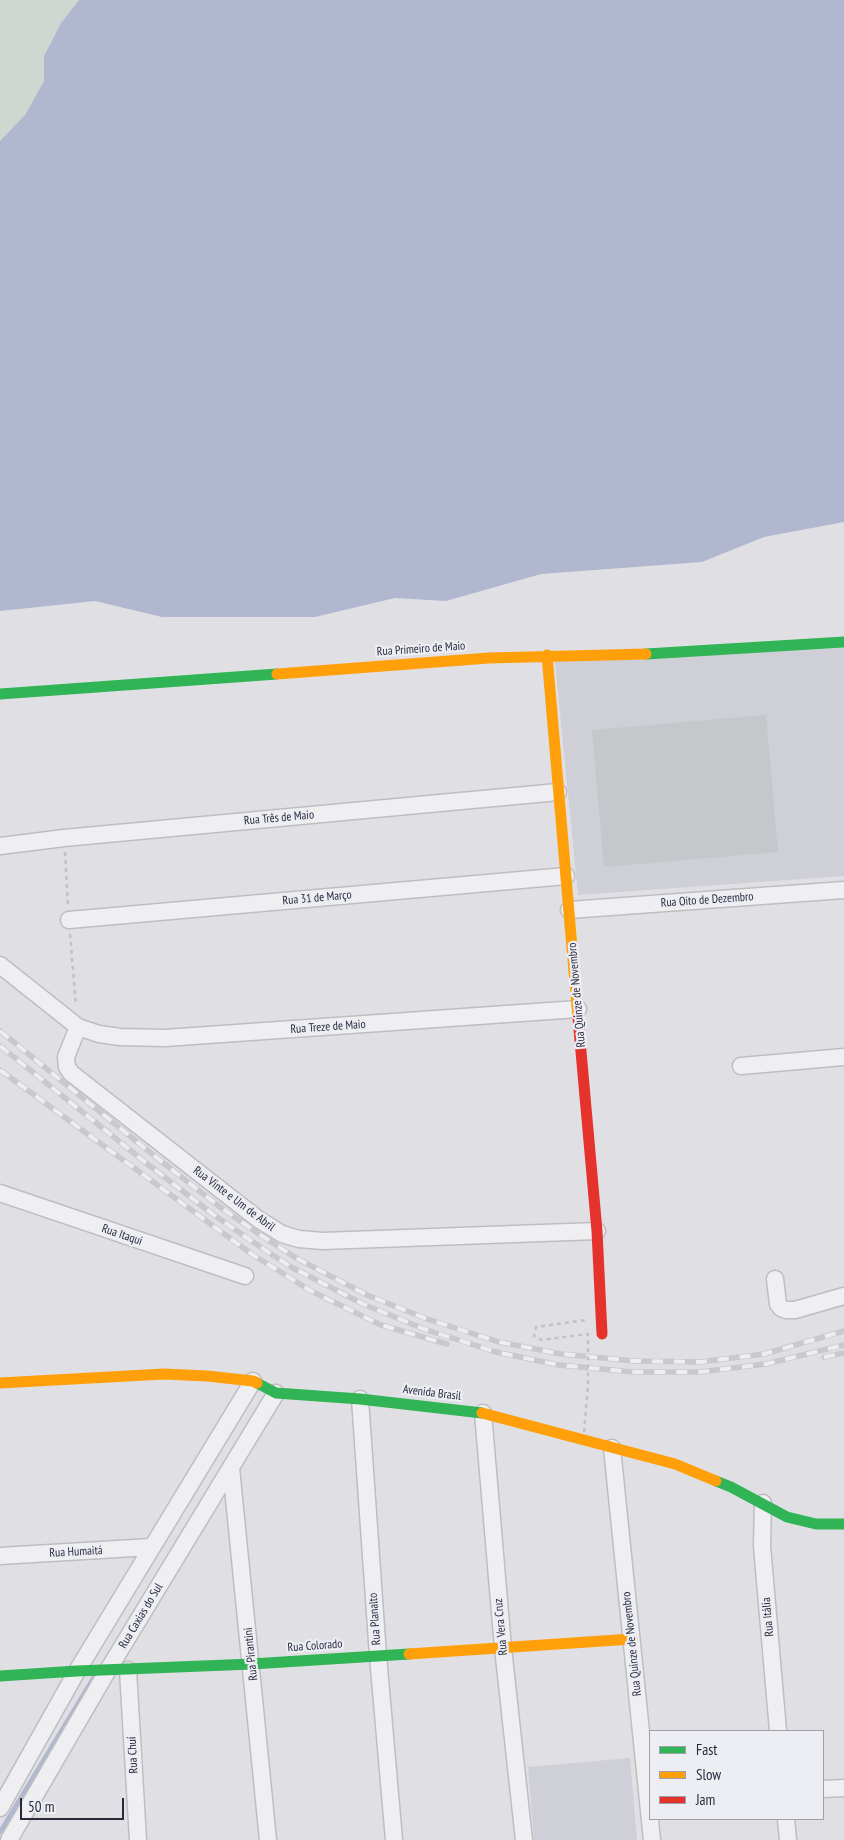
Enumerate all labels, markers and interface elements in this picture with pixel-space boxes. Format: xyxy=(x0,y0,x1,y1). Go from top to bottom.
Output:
street label: Rua Primeiro de Maio xyxy=(376,639,466,659)
street label: Rua Três de Maio xyxy=(243,808,315,828)
street label: Rua 31 de Março xyxy=(282,888,352,908)
street label: Rua Oito de Dezembro xyxy=(660,890,754,910)
street label: Rua Quinze de Novembro xyxy=(565,942,589,1048)
street label: Rua Treze de Maio xyxy=(290,1017,366,1037)
street label: Rua Vinte e Um de Abril xyxy=(190,1164,278,1234)
street label: Rua Itaqui xyxy=(100,1221,144,1249)
street label: Avenida Brasil xyxy=(402,1382,462,1404)
street label: Rua Humaitá xyxy=(49,1543,103,1561)
street label: Rua Caxias do Sul xyxy=(116,1581,166,1651)
street label: Rua Quinze de Novembro xyxy=(619,1591,645,1697)
street label: Rua Planalto xyxy=(366,1592,384,1646)
street label: Rua Itália xyxy=(759,1597,777,1637)
street label: Rua Vera Cruz xyxy=(491,1598,511,1656)
street label: Rua Pirantini xyxy=(241,1627,261,1681)
street label: Rua Colorado xyxy=(287,1637,343,1655)
legend xyxy=(649,1730,824,1820)
street label: Rua Chuí xyxy=(125,1736,141,1774)
text: Fast xyxy=(696,1740,717,1759)
text: Slow xyxy=(696,1765,721,1784)
scale bar xyxy=(22,1788,126,1820)
text: Jam xyxy=(696,1790,715,1809)
text: 50 m xyxy=(28,1797,54,1816)

